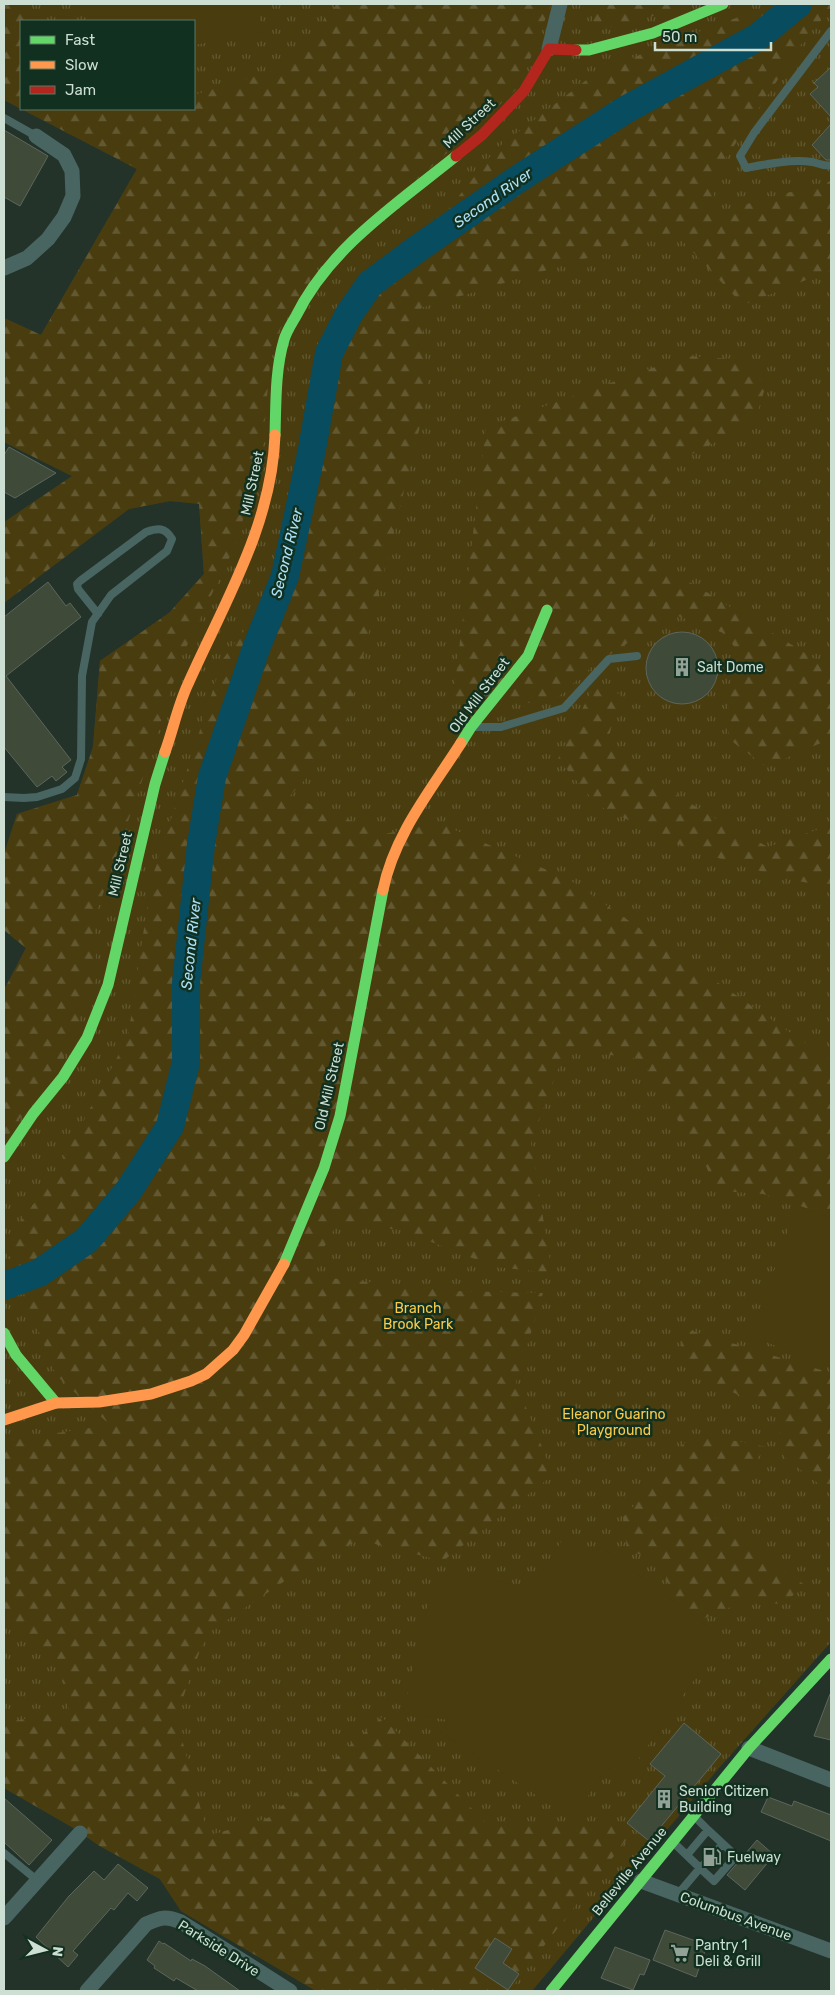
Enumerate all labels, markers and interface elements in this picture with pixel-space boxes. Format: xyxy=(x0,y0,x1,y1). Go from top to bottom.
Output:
legend xyxy=(20,20,195,110)
scale bar xyxy=(655,20,771,52)
text: 50 m xyxy=(662,28,697,46)
text: Fast xyxy=(65,31,95,49)
text: Slow xyxy=(65,56,98,74)
text: Jam xyxy=(65,81,96,99)
street label: Mill Street xyxy=(440,95,499,152)
water label: Second River xyxy=(450,164,537,232)
street label: Mill Street xyxy=(237,449,268,517)
water label: Second River xyxy=(267,505,307,600)
street label: Old Mill Street xyxy=(446,654,514,736)
building icon: Salt Dome xyxy=(671,656,693,678)
place label: Salt Dome xyxy=(697,659,764,676)
street label: Mill Street xyxy=(105,830,136,898)
water label: Second River xyxy=(177,896,205,991)
street label: Old Mill Street xyxy=(311,1040,348,1132)
park label: Branch Brook Park xyxy=(383,1300,454,1333)
park label: Eleanor Guarino Playground xyxy=(562,1406,666,1439)
place label: Senior Citizen Building xyxy=(679,1783,769,1816)
building icon: Senior Citizen Building xyxy=(653,1788,675,1810)
street label: Belleville Avenue xyxy=(588,1823,671,1919)
fuel station icon: Fuelway xyxy=(701,1846,723,1868)
place label: Fuelway xyxy=(727,1849,781,1866)
street label: Columbus Avenue xyxy=(678,1888,794,1945)
street label: Parkside Drive xyxy=(175,1917,263,1980)
north arrow xyxy=(20,1925,70,1975)
place label: Pantry 1 Deli & Grill xyxy=(695,1937,761,1970)
supermarket icon: Pantry 1 Deli & Grill xyxy=(669,1942,691,1964)
text: N xyxy=(48,1945,66,1958)

